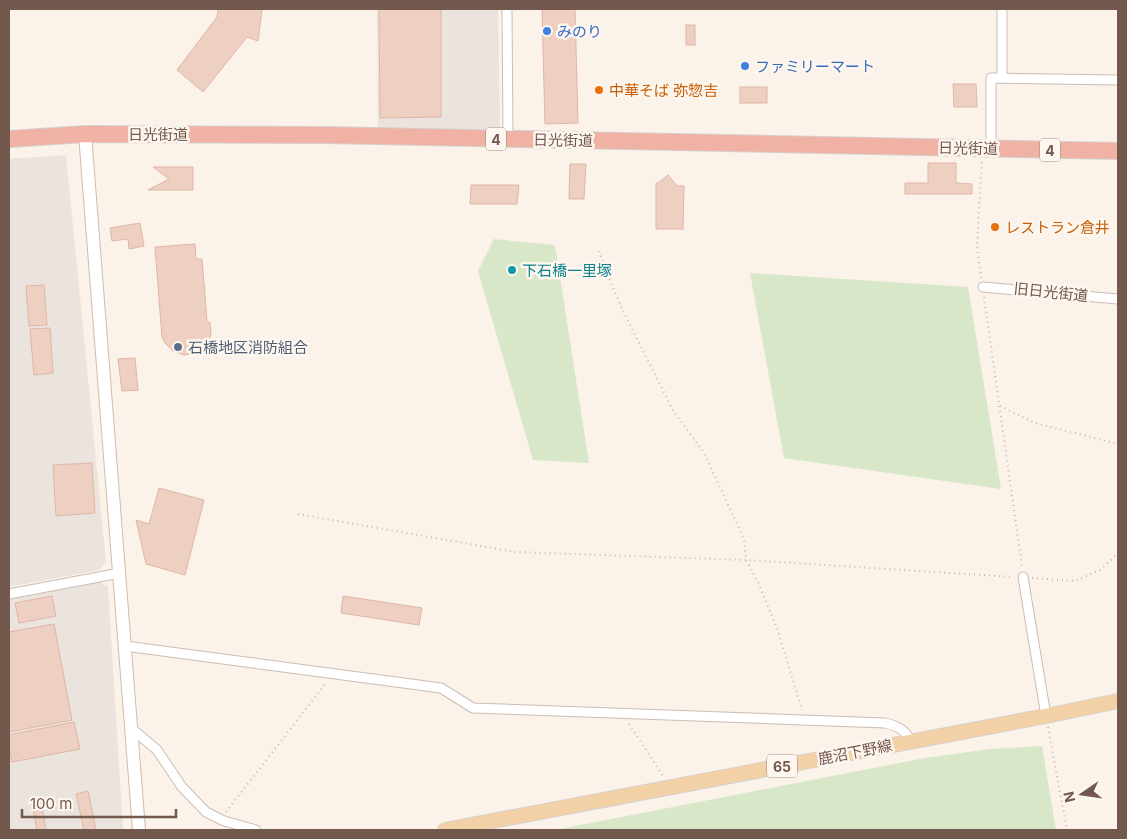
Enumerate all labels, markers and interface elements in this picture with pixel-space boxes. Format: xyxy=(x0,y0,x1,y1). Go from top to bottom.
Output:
place label: みのり xyxy=(557,22,602,41)
marker: みのり xyxy=(541,25,553,37)
place label: ファミリーマート xyxy=(755,57,875,76)
marker: ファミリーマート xyxy=(739,60,751,72)
place label: 中華そば 弥惣吉 xyxy=(609,81,718,100)
marker: 中華そば 弥惣吉 xyxy=(593,84,605,96)
street label: 日光街道 xyxy=(128,125,188,144)
road number: 4 xyxy=(486,128,506,150)
street label: 日光街道 xyxy=(533,130,593,150)
street label: 日光街道 xyxy=(938,138,998,158)
road number: 4 xyxy=(1040,138,1060,162)
place label: レストラン倉井 xyxy=(1005,218,1110,237)
marker: レストラン倉井 xyxy=(989,221,1001,233)
place label: 下石橋一里塚 xyxy=(522,261,612,280)
marker: 下石橋一里塚 xyxy=(506,264,518,276)
street label: 旧日光街道 xyxy=(1013,279,1089,305)
place label: 石橋地区消防組合 xyxy=(188,338,308,357)
marker: 石橋地区消防組合 xyxy=(172,341,184,353)
street label: 鹿沼下野線 xyxy=(816,736,894,768)
road number: 65 xyxy=(767,754,797,778)
north arrow xyxy=(1057,769,1107,819)
scale bar xyxy=(22,786,176,818)
text: N xyxy=(1059,790,1078,804)
text: 100 m xyxy=(30,794,72,813)

